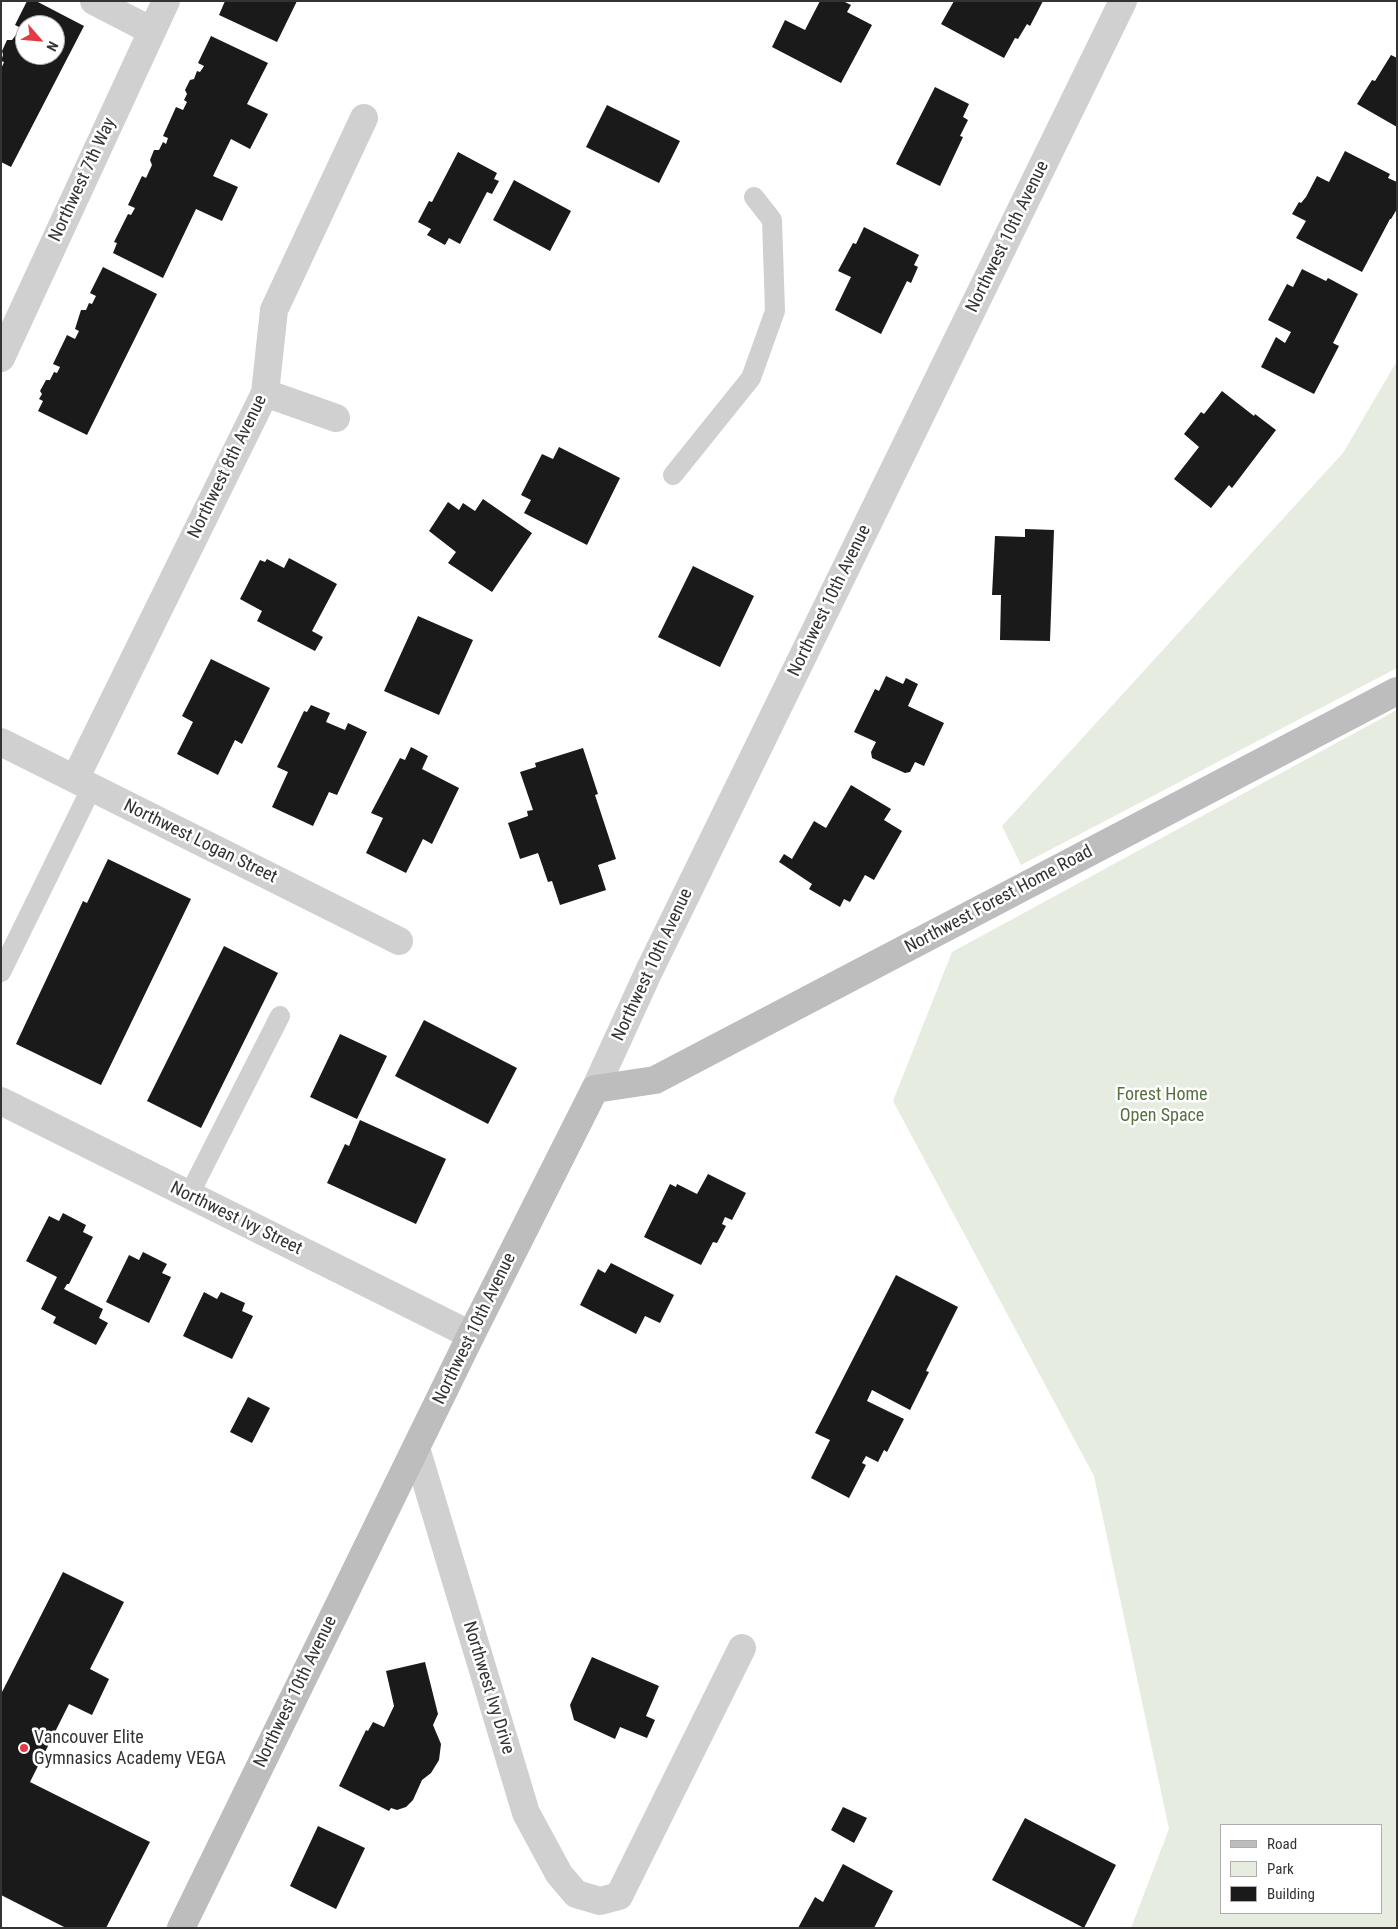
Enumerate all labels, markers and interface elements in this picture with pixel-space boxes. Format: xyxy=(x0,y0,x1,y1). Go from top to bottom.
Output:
north arrow xyxy=(15,15,65,65)
text: N xyxy=(43,39,62,54)
street label: Northwest 7th Way xyxy=(45,115,121,245)
street label: Northwest 10th Avenue xyxy=(962,158,1054,316)
street label: Northwest 8th Avenue xyxy=(184,392,272,542)
street label: Northwest 10th Avenue xyxy=(784,522,876,680)
street label: Northwest Logan Street xyxy=(120,795,280,889)
street label: Northwest Forest Home Road xyxy=(902,841,1096,959)
street label: Northwest 10th Avenue xyxy=(608,885,698,1045)
park label: Forest Home Open Space xyxy=(1116,1084,1208,1126)
street label: Northwest Ivy Street xyxy=(167,1178,305,1260)
street label: Northwest 10th Avenue xyxy=(429,1250,521,1408)
street label: Northwest 10th Avenue xyxy=(250,1613,342,1771)
street label: Northwest Ivy Drive xyxy=(458,1619,518,1757)
place label: Vancouver Elite Gymnasics Academy VEGA xyxy=(34,1727,226,1770)
marker: Vancouver Elite Gymnasics Academy VEGA xyxy=(18,1742,30,1754)
legend xyxy=(1220,1824,1383,1914)
text: Road xyxy=(1267,1835,1297,1853)
text: Park xyxy=(1267,1860,1294,1878)
text: Building xyxy=(1267,1885,1315,1903)

